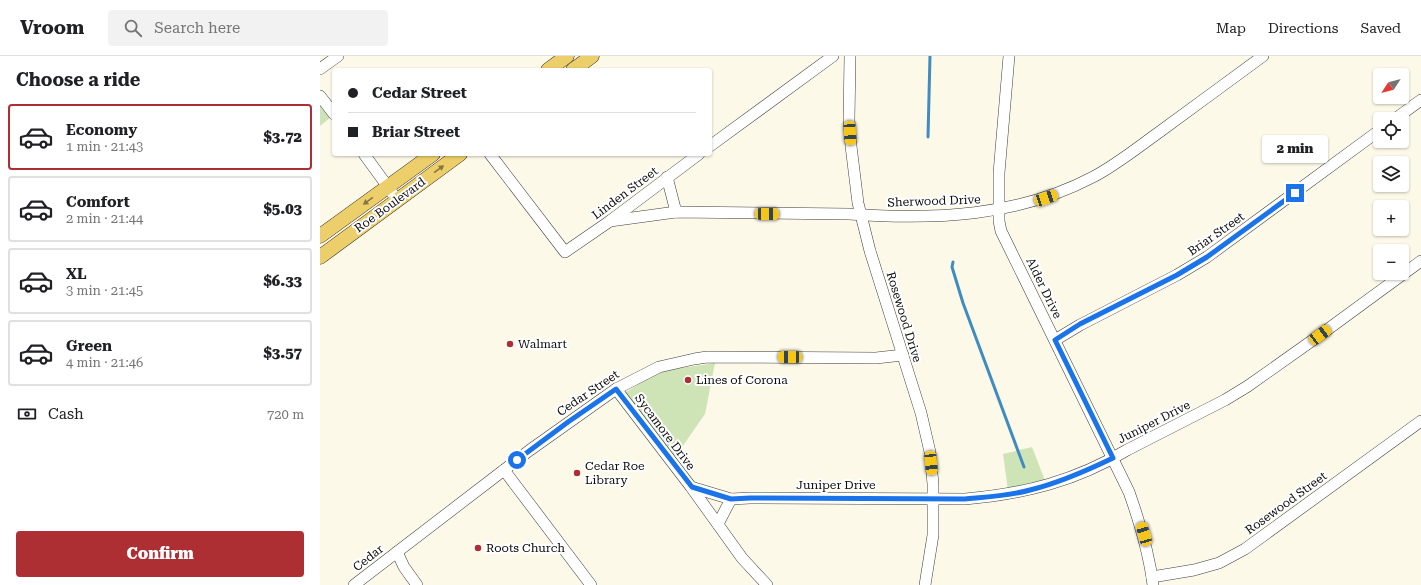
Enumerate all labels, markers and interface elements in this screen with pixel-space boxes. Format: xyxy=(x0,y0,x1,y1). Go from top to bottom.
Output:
search box xyxy=(108,10,388,46)
text: Vroom xyxy=(20,16,84,39)
icon: search xyxy=(122,17,144,39)
text: Search here xyxy=(154,19,240,37)
text: Map xyxy=(1216,20,1246,36)
text: Directions xyxy=(1268,20,1338,36)
text: Saved xyxy=(1360,20,1401,36)
north arrow xyxy=(1373,68,1409,104)
map controls xyxy=(1373,68,1409,280)
text: Choose a ride xyxy=(16,69,140,90)
text: Cedar Street xyxy=(372,84,467,102)
button: locate xyxy=(1373,112,1409,148)
icon: car xyxy=(18,119,54,155)
text: Economy xyxy=(66,121,137,139)
car xyxy=(843,121,857,145)
text: Briar Street xyxy=(372,123,460,141)
text: $3.72 xyxy=(263,128,302,146)
callout: 2 min xyxy=(1262,135,1328,163)
text: 1 min · 21:43 xyxy=(66,139,143,154)
text: 2 min xyxy=(1277,141,1313,156)
button: layers xyxy=(1373,156,1409,192)
street label: Linden Street xyxy=(589,163,661,222)
one-way arrow xyxy=(434,165,445,173)
street label: Roe Boulevard xyxy=(352,174,428,235)
route end xyxy=(1286,184,1304,202)
car xyxy=(1033,188,1059,208)
icon: car xyxy=(18,191,54,227)
street label: Sherwood Drive xyxy=(887,192,981,210)
text: Comfort xyxy=(66,193,130,211)
one-way arrow xyxy=(362,197,373,206)
text: $5.03 xyxy=(263,200,302,218)
button: + xyxy=(1373,200,1409,236)
car xyxy=(755,208,779,220)
street label: Briar Street xyxy=(1185,209,1247,259)
text: 2 min · 21:44 xyxy=(66,211,143,226)
button: − xyxy=(1373,244,1409,280)
street label: Alder Drive xyxy=(1023,255,1065,321)
icon: car xyxy=(18,263,54,299)
text: XL xyxy=(66,265,87,283)
street label: Rosewood Drive xyxy=(884,270,925,364)
text: $6.33 xyxy=(263,272,302,290)
text: 3 min · 21:45 xyxy=(66,283,143,298)
car xyxy=(1307,323,1333,347)
icon: car xyxy=(18,335,54,371)
text: Green xyxy=(66,337,112,355)
place label: Walmart xyxy=(518,337,567,351)
marker: Walmart xyxy=(505,339,515,349)
text: $3.57 xyxy=(263,344,302,362)
car xyxy=(778,351,802,363)
text: 4 min · 21:46 xyxy=(66,355,143,370)
street label: Cedar Street xyxy=(554,367,622,419)
place label: Lines of Corona xyxy=(696,373,788,387)
marker: Lines of Corona xyxy=(683,375,693,385)
street label: Sycamore Drive xyxy=(632,391,698,473)
street label: Juniper Drive xyxy=(1115,398,1193,446)
icon: cash xyxy=(16,403,38,425)
text: Cash xyxy=(48,405,84,423)
text: 720 m xyxy=(267,407,304,422)
car xyxy=(924,450,938,476)
route start xyxy=(508,451,526,469)
place label: Cedar Roe Library xyxy=(585,459,645,487)
marker: Cedar Roe Library xyxy=(572,468,582,478)
street label: Rosewood Street xyxy=(1243,468,1330,537)
street label: Juniper Drive xyxy=(796,478,876,492)
car xyxy=(1135,521,1153,547)
button: Confirm xyxy=(16,531,304,577)
place label: Roots Church xyxy=(486,541,565,555)
street label: Cedar xyxy=(350,542,386,574)
marker: Roots Church xyxy=(473,543,483,553)

